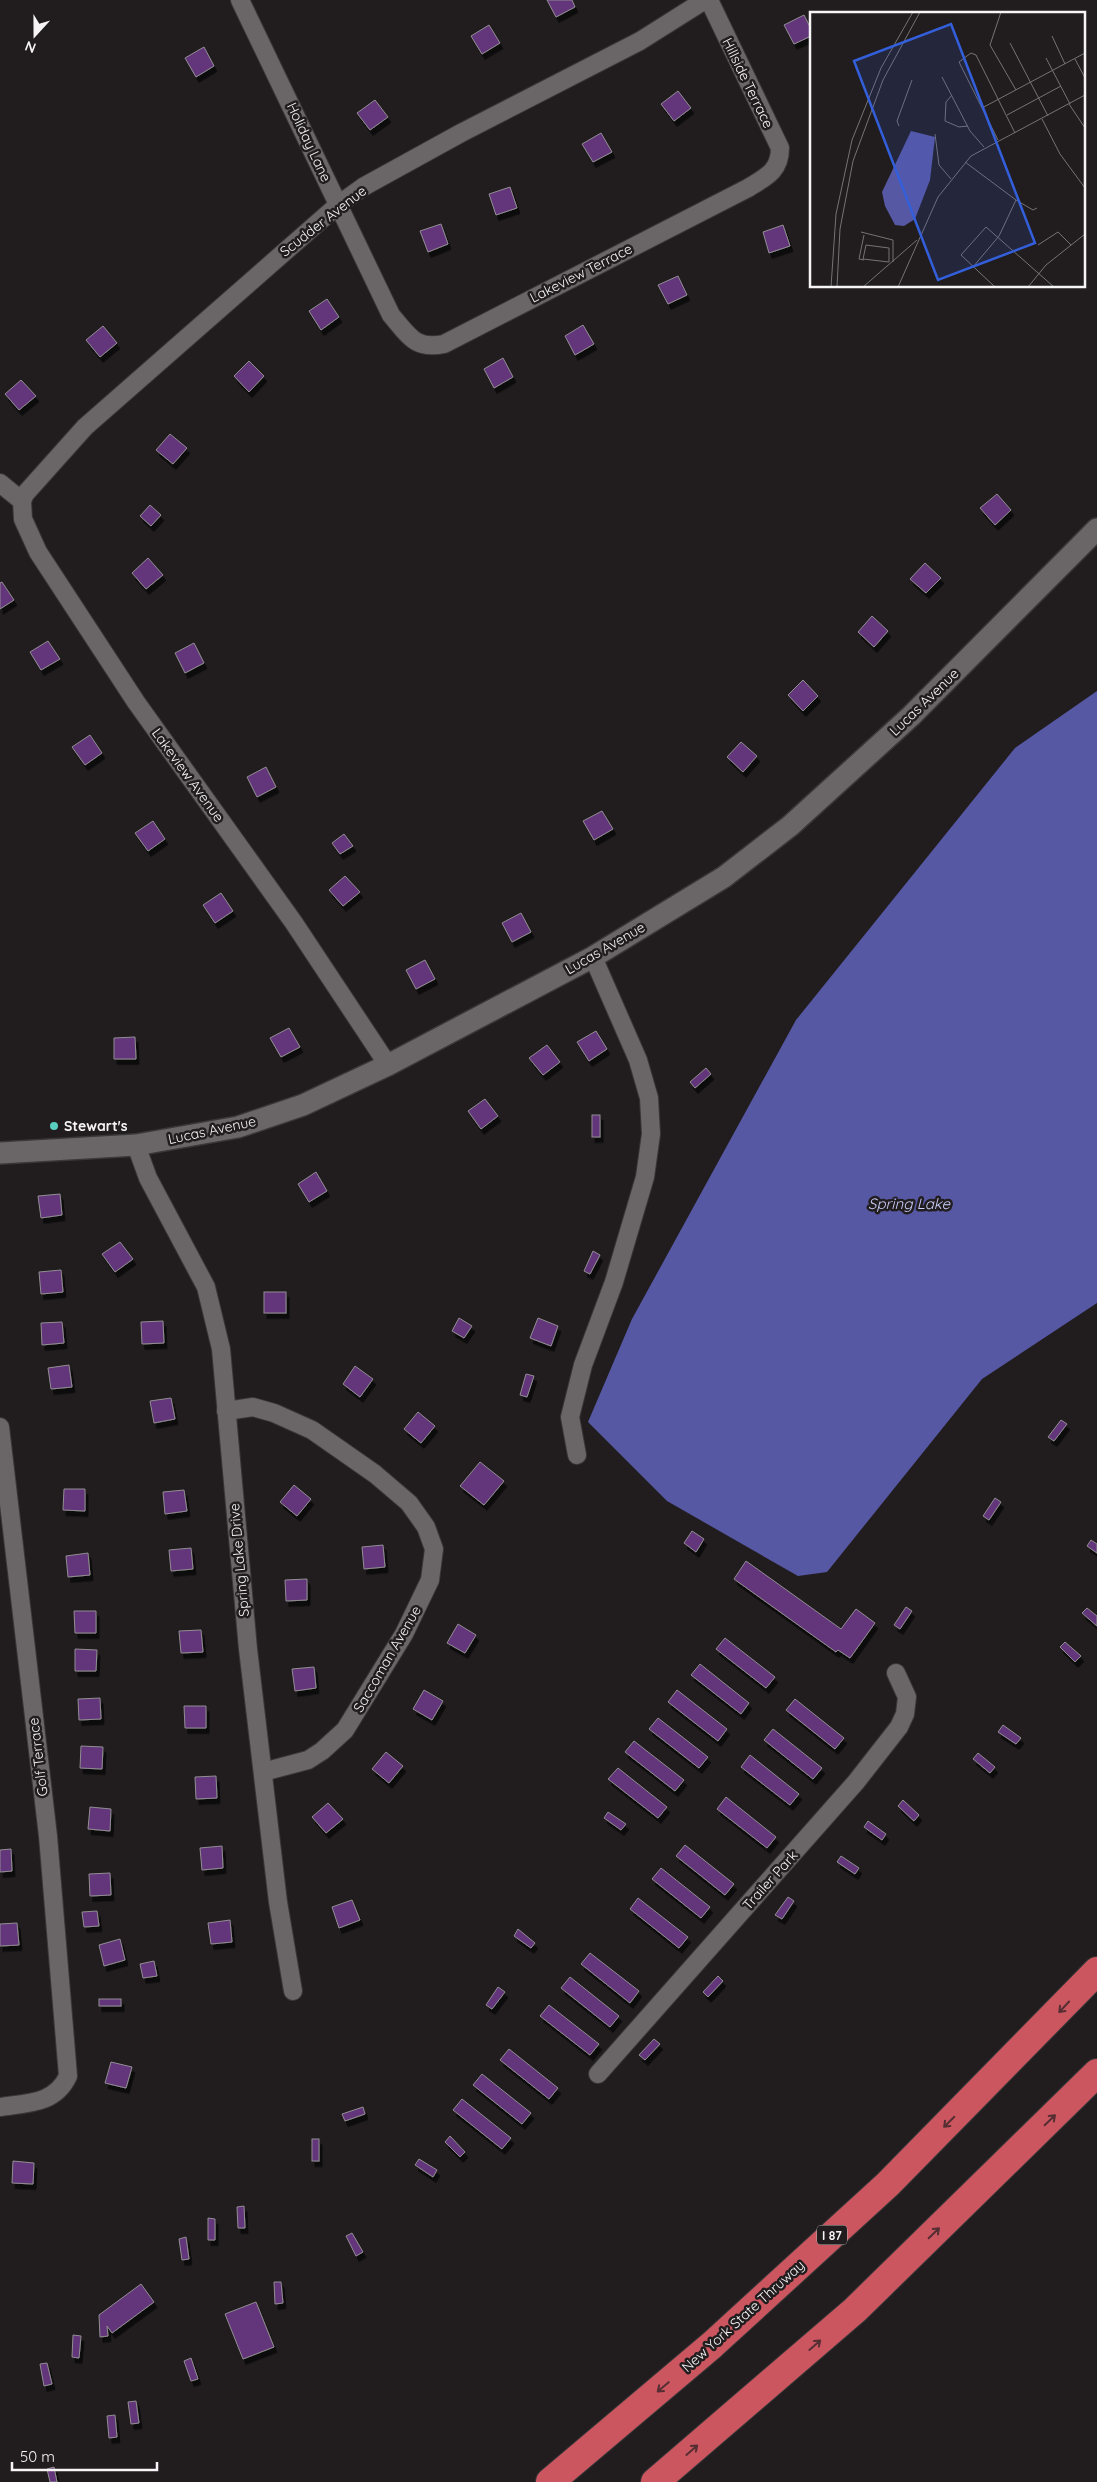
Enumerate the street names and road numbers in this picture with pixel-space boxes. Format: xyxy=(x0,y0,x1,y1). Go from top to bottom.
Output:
street label: Hillside Terrace xyxy=(718,35,778,131)
street label: Holiday Lane xyxy=(283,99,335,185)
street label: Scudder Avenue xyxy=(276,182,370,260)
street label: Lakeview Terrace xyxy=(527,239,635,307)
street label: Lucas Avenue xyxy=(886,664,962,740)
street label: Lakeview Avenue xyxy=(148,725,228,825)
street label: Lucas Avenue xyxy=(562,918,648,978)
street label: Lucas Avenue xyxy=(166,1112,258,1148)
street label: Spring Lake Drive xyxy=(225,1502,253,1618)
street label: Saccoman Avenue xyxy=(349,1602,425,1716)
street label: Golf Terrace xyxy=(24,1717,52,1797)
street label: Trailer Park xyxy=(738,1846,802,1914)
road number: I 87 xyxy=(817,2226,847,2244)
street label: New York State Thruway xyxy=(678,2256,808,2376)

